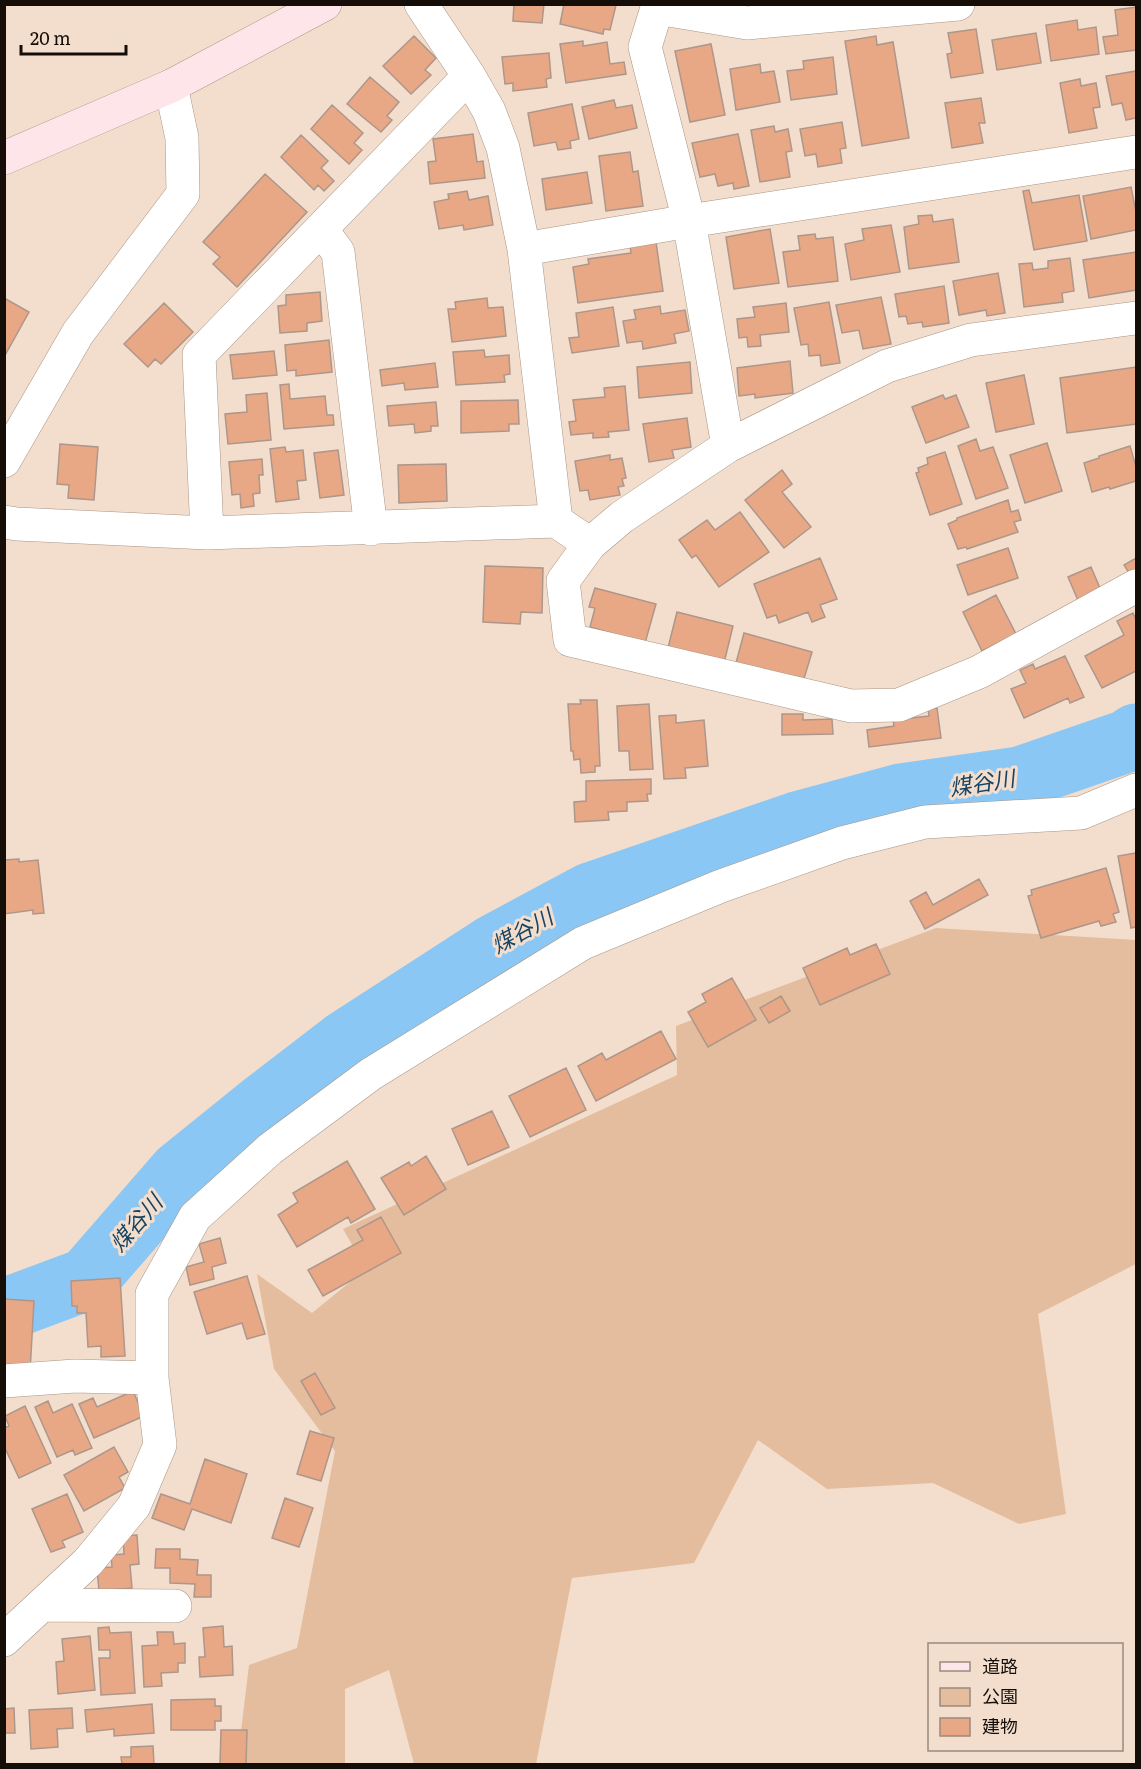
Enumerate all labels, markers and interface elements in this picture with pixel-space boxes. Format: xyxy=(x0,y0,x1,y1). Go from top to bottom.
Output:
scale bar xyxy=(21,18,126,56)
text: 20 m xyxy=(30,24,71,51)
water label: 煤谷川 xyxy=(947,760,1019,803)
water label: 煤谷川 xyxy=(484,898,560,960)
water label: 煤谷川 xyxy=(101,1185,170,1258)
legend xyxy=(928,1643,1123,1751)
text: 道路 xyxy=(982,1652,1018,1679)
text: 公園 xyxy=(982,1682,1018,1709)
text: 建物 xyxy=(982,1712,1018,1739)

